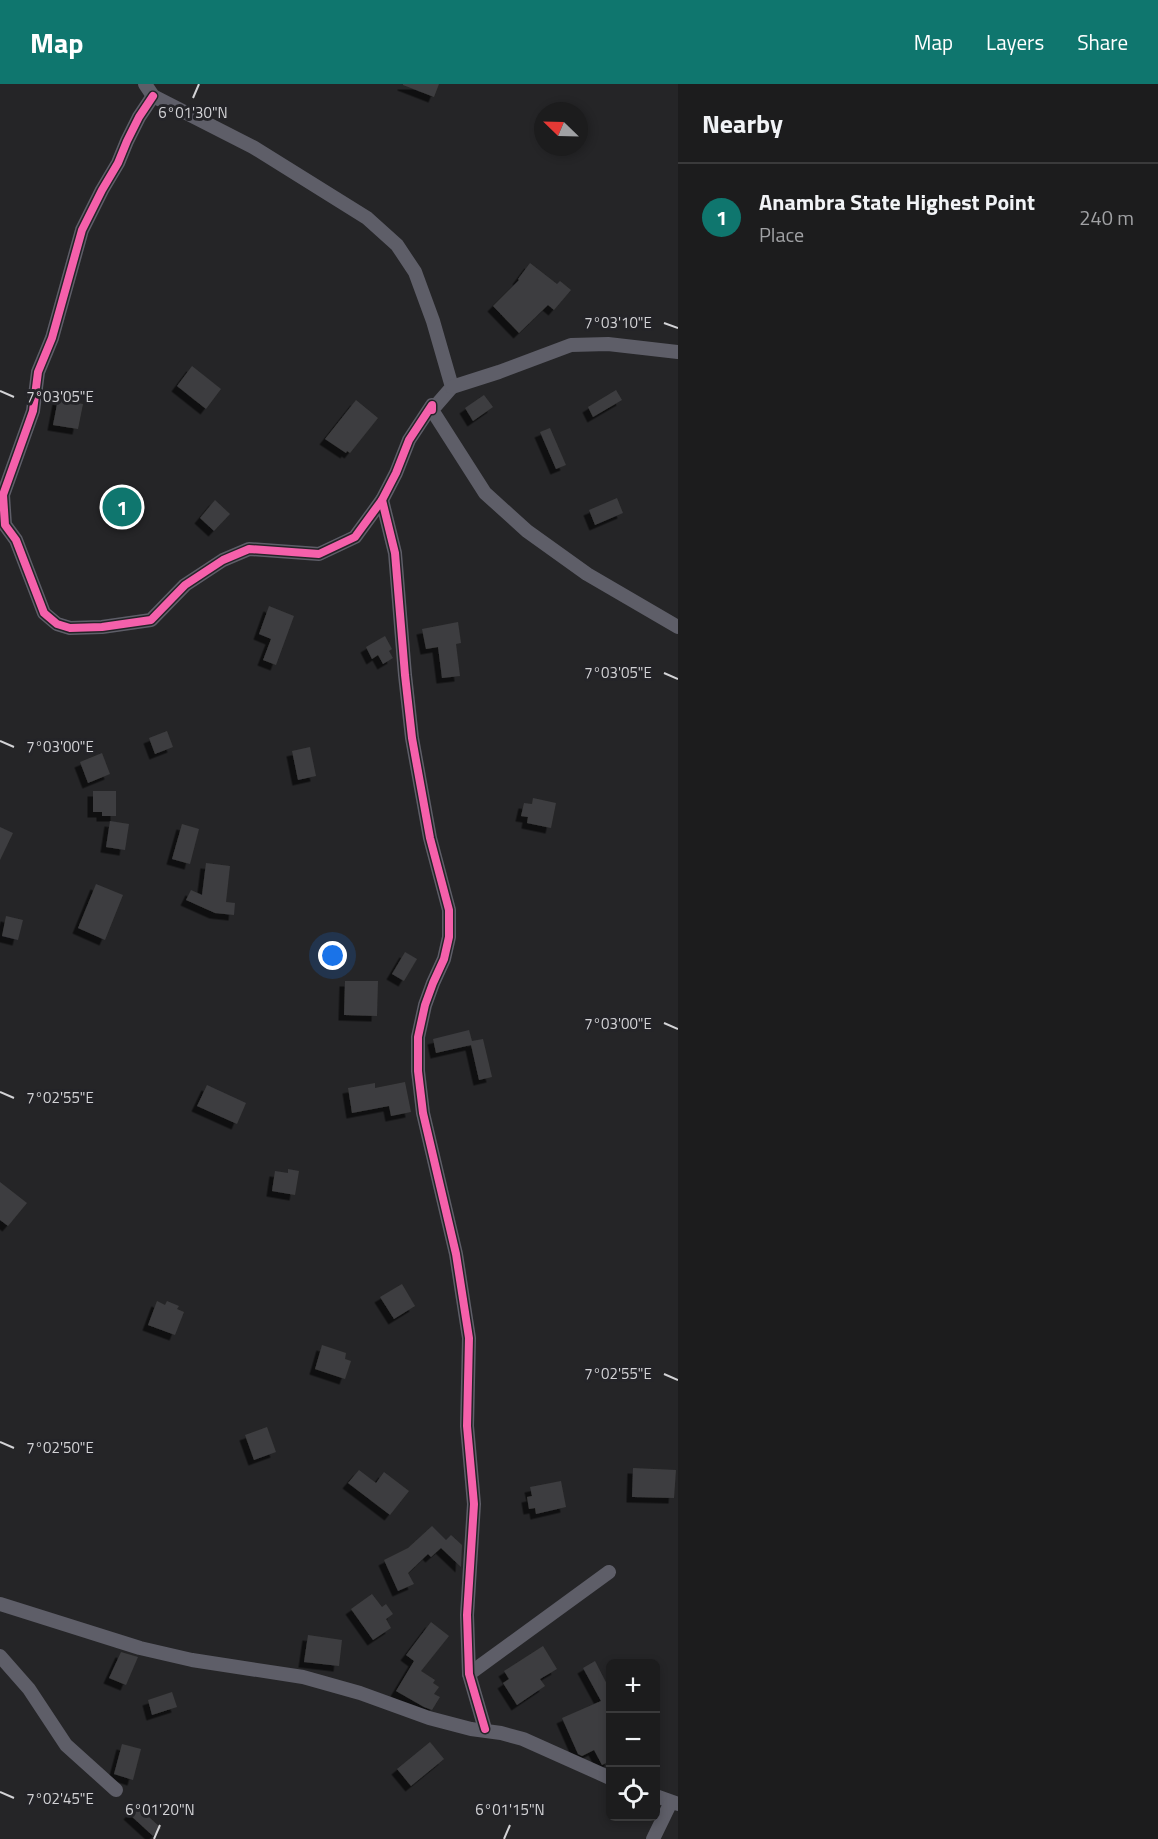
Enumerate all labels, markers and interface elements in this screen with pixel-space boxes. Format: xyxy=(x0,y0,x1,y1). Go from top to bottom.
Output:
text: Map xyxy=(30,21,84,64)
text: Map xyxy=(914,26,953,58)
text: Layers xyxy=(986,26,1044,58)
text: Share xyxy=(1077,26,1128,58)
text: 6°01'30"N xyxy=(158,101,228,124)
north arrow xyxy=(534,102,588,156)
text: Nearby xyxy=(702,104,783,143)
text: Anambra State Highest Point xyxy=(759,185,1035,219)
text: 1 xyxy=(716,202,727,233)
text: 240 m xyxy=(1079,202,1134,233)
text: Place xyxy=(759,219,804,250)
text: 7°03'10"E xyxy=(584,311,652,334)
text: 7°03'05"E xyxy=(26,385,94,408)
pin: 1 xyxy=(102,484,142,530)
text: 7°03'05"E xyxy=(584,661,652,684)
text: 7°03'00"E xyxy=(26,735,94,758)
your location xyxy=(318,941,347,970)
text: 7°03'00"E xyxy=(584,1012,652,1035)
text: 7°02'55"E xyxy=(26,1086,94,1109)
text: 7°02'55"E xyxy=(584,1362,652,1385)
text: 7°02'50"E xyxy=(26,1436,94,1459)
map controls xyxy=(606,1659,660,1821)
button: + xyxy=(606,1659,660,1713)
button: − xyxy=(606,1713,660,1767)
button: locate xyxy=(606,1767,660,1821)
text: 7°02'45"E xyxy=(26,1787,94,1810)
text: 6°01'20"N xyxy=(125,1798,195,1821)
text: 6°01'15"N xyxy=(475,1798,545,1821)

